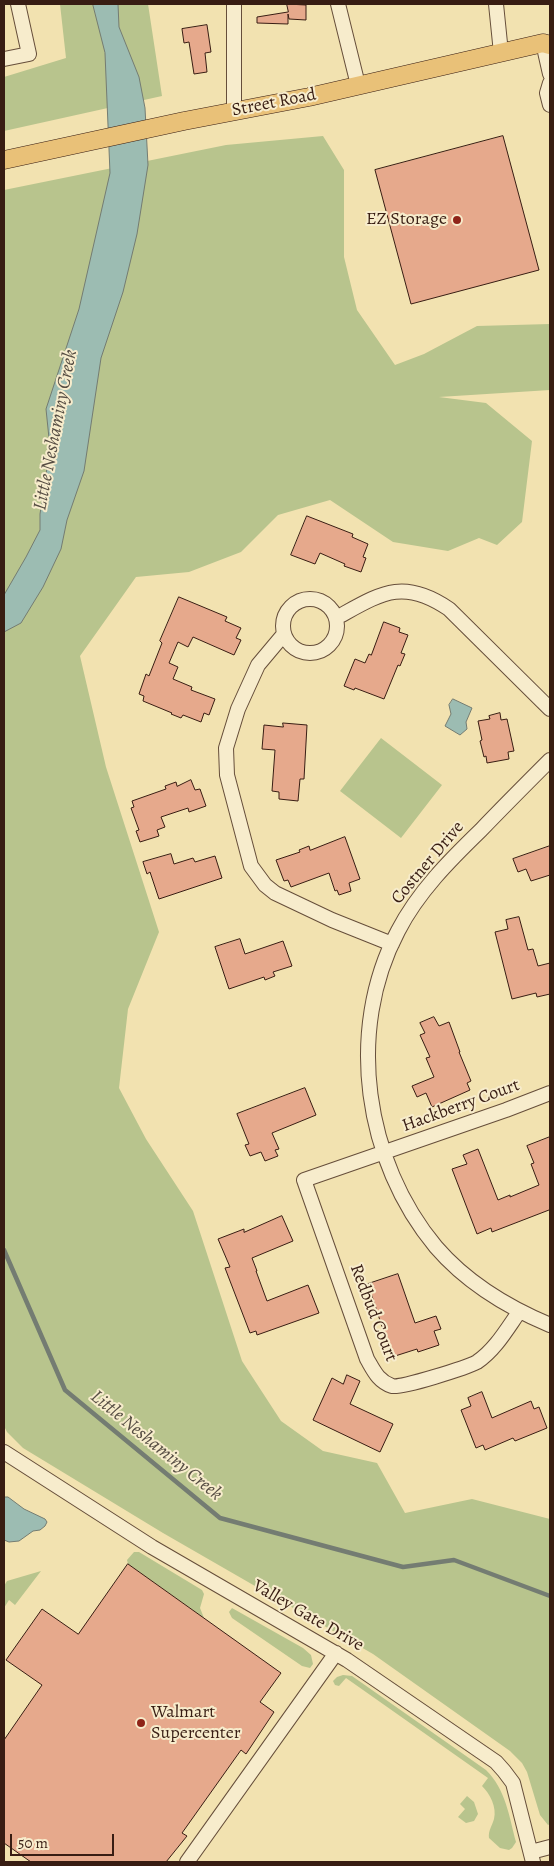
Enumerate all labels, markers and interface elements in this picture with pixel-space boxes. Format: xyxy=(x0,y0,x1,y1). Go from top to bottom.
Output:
street label: Street Road xyxy=(230,84,318,122)
place label: EZ Storage xyxy=(366,209,447,231)
marker: EZ Storage xyxy=(451,214,463,226)
water label: Little Neshaminy Creek xyxy=(29,348,83,512)
street label: Costner Drive xyxy=(387,817,469,909)
street label: Hackberry Court xyxy=(399,1075,523,1137)
street label: Redbud Court xyxy=(345,1261,401,1365)
water label: Little Neshaminy Creek xyxy=(85,1386,227,1506)
street label: Valley Gate Drive xyxy=(249,1576,367,1656)
place label: Walmart Supercenter xyxy=(151,1702,241,1745)
marker: Walmart Supercenter xyxy=(135,1717,147,1729)
scale bar xyxy=(12,1824,116,1856)
text: 50 m xyxy=(18,1833,48,1853)

